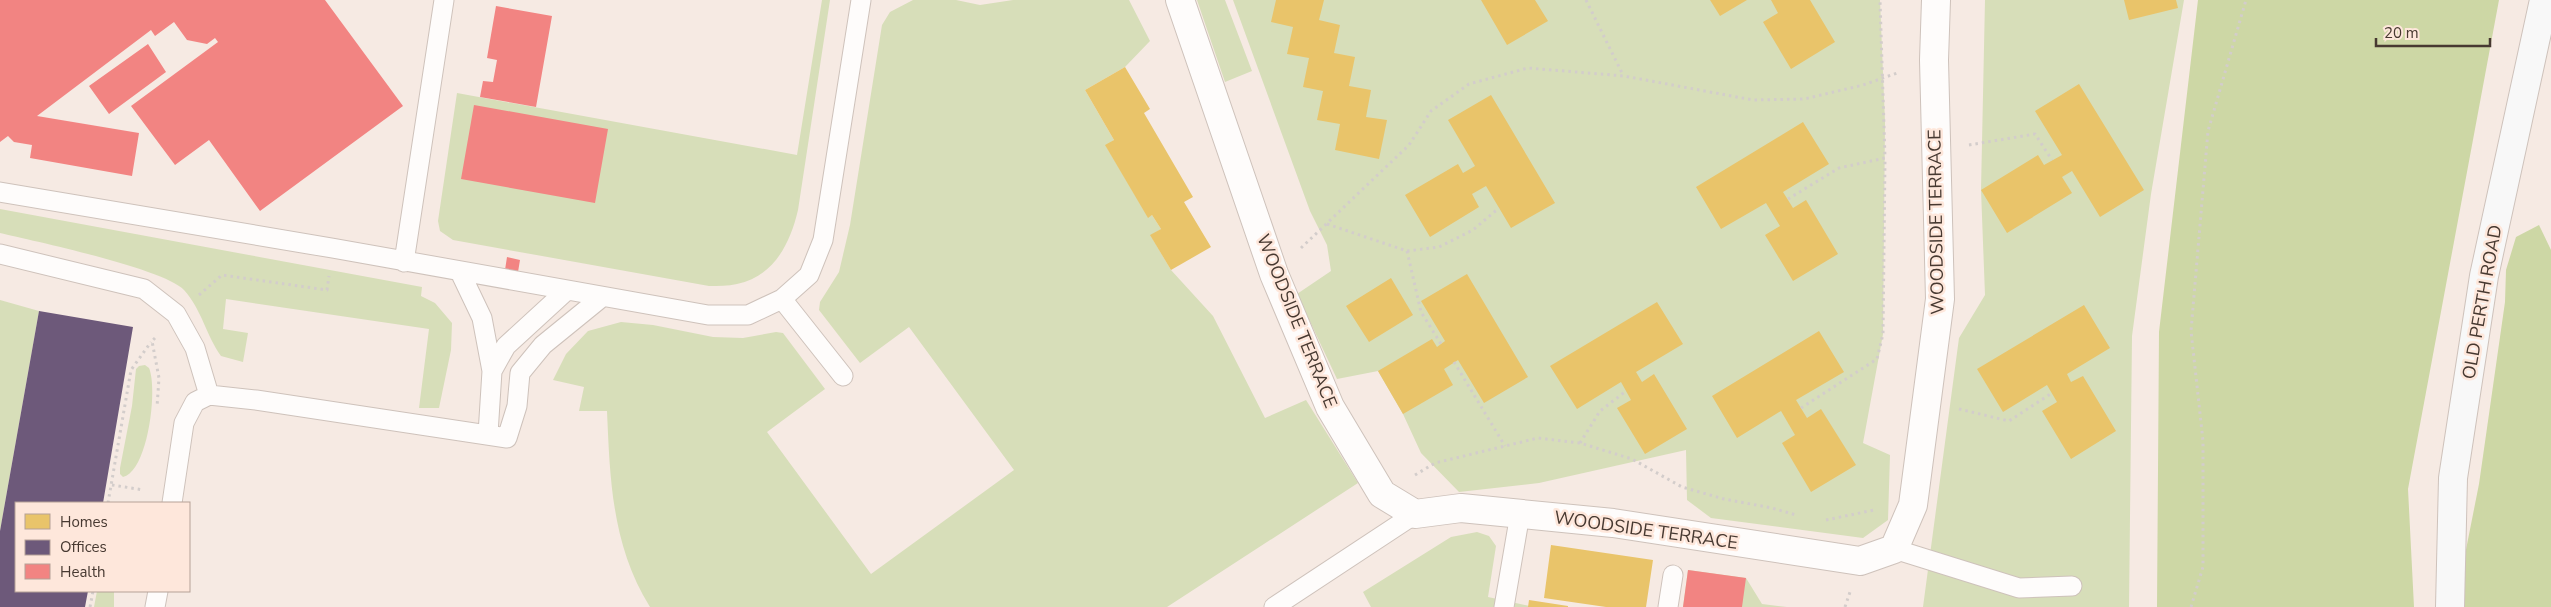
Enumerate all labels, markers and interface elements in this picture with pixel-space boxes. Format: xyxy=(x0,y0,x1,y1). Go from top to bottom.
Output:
scale bar xyxy=(2376,15,2490,47)
text: 20 m xyxy=(2384,23,2419,43)
street label: WOODSIDE TERRACE xyxy=(1922,129,1950,315)
street label: OLD PERTH ROAD xyxy=(2457,223,2507,381)
street label: WOODSIDE TERRACE xyxy=(1251,231,1343,411)
legend xyxy=(15,502,190,592)
street label: WOODSIDE TERRACE xyxy=(1553,505,1739,555)
text: Homes xyxy=(60,512,108,532)
text: Offices xyxy=(60,537,107,557)
text: Health xyxy=(60,562,105,582)

